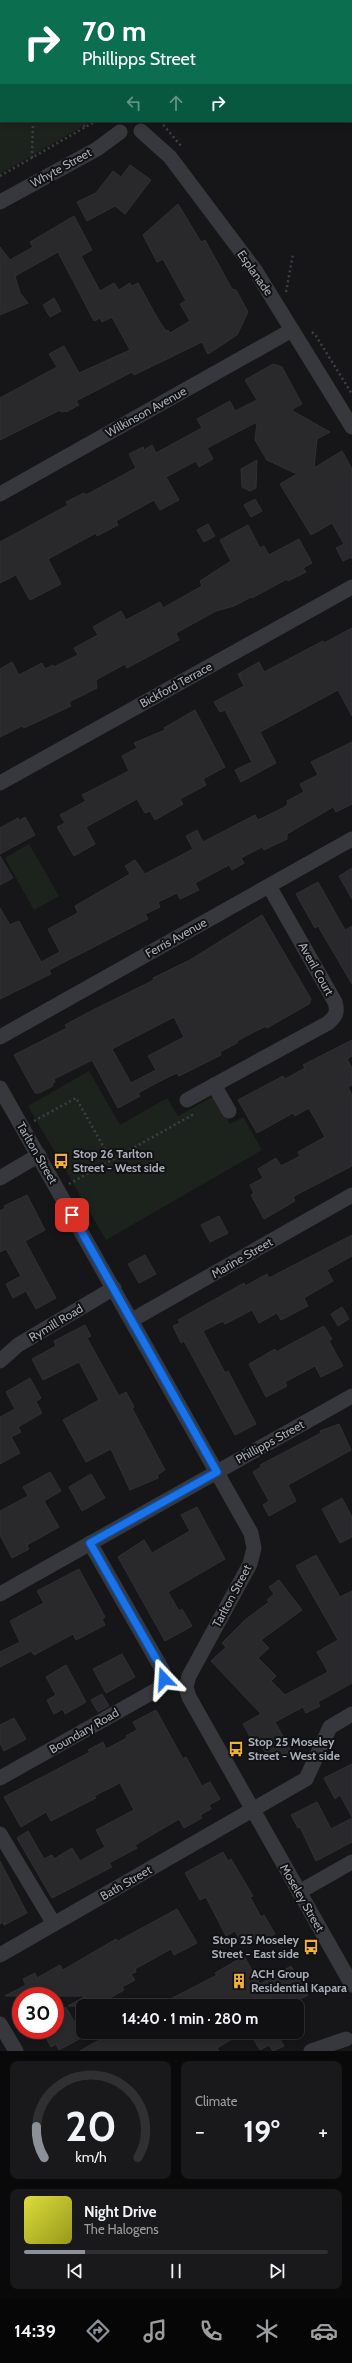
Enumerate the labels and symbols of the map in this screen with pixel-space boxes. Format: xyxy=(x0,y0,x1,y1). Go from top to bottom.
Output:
street label: Whyte Street xyxy=(28,145,94,190)
street label: Esplanade xyxy=(234,247,276,298)
street label: Wilkinson Avenue xyxy=(103,383,189,440)
street label: Bickford Terrace xyxy=(137,659,215,711)
street label: Ferris Avenue xyxy=(142,915,209,961)
street label: Averil Court xyxy=(296,939,337,998)
street label: Tarlton Street xyxy=(14,1119,61,1186)
place label: Stop 26 Tarlton Street - West side xyxy=(73,1146,165,1175)
bus stop icon: Stop 26 Tarlton Street - West side xyxy=(52,1152,70,1170)
pin xyxy=(55,1198,89,1232)
street label: Marine Street xyxy=(208,1234,275,1281)
street label: Rymill Road xyxy=(26,1301,86,1345)
street label: Phillipps Street xyxy=(233,1417,307,1467)
street label: Tarlton Street xyxy=(209,1562,254,1630)
position arrow xyxy=(143,1658,185,1700)
street label: Boundary Road xyxy=(46,1705,121,1757)
place label: Stop 25 Moseley Street - West side xyxy=(248,1734,340,1763)
bus stop icon: Stop 25 Moseley Street - West side xyxy=(227,1740,245,1758)
street label: Moseley Street xyxy=(277,1861,328,1934)
street label: Bath Street xyxy=(97,1862,154,1903)
place label: Stop 25 Moseley Street - East side xyxy=(212,1932,300,1961)
bus stop icon: Stop 25 Moseley Street - East side xyxy=(302,1938,320,1956)
place label: ACH Group Residential Kapara xyxy=(251,1966,347,1995)
building icon: ACH Group Residential Kapara xyxy=(230,1972,248,1990)
speed limit sign: 30 xyxy=(12,1987,64,2039)

